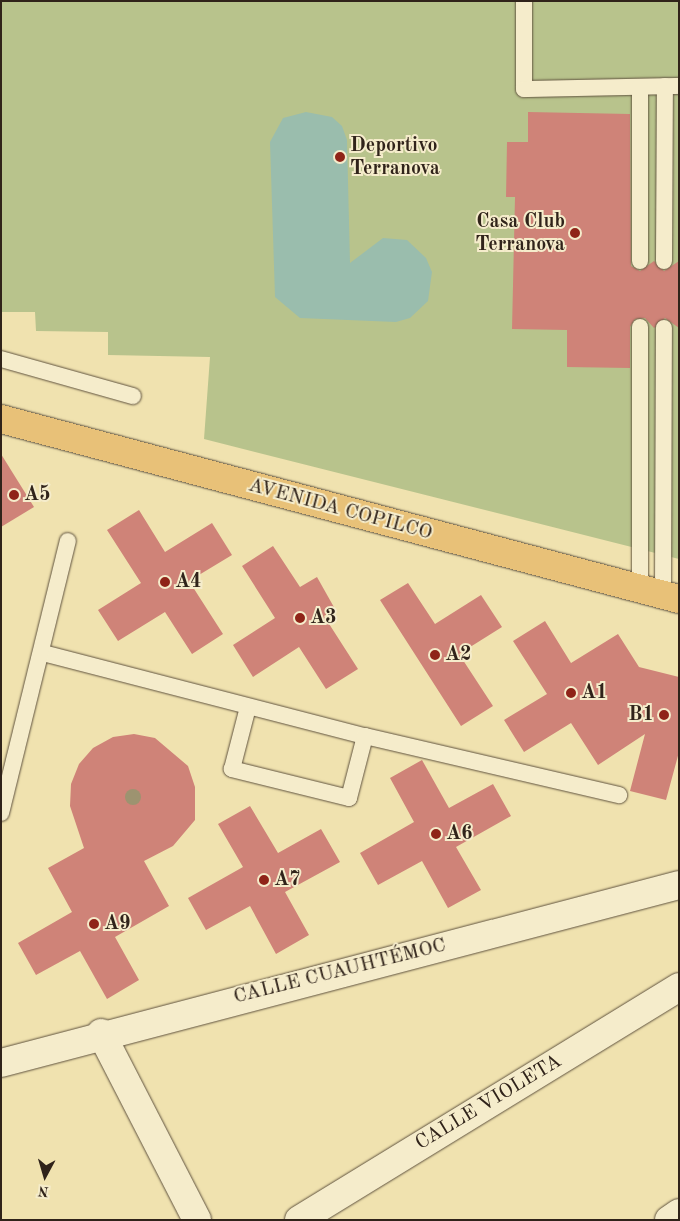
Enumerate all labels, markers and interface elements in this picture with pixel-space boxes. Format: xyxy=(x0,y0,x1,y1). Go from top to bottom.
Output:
place label: Deportivo Terranova xyxy=(350,134,440,181)
marker: Deportivo Terranova xyxy=(334,151,346,163)
place label: Casa Club Terranova xyxy=(475,210,565,257)
marker: Casa Club Terranova xyxy=(569,227,581,239)
street label: AVENIDA COPILCO xyxy=(245,474,435,546)
place label: A5 xyxy=(24,483,51,507)
marker: A5 xyxy=(8,489,20,501)
place label: A4 xyxy=(175,570,202,594)
marker: A4 xyxy=(159,576,171,588)
place label: A3 xyxy=(310,606,337,630)
marker: A3 xyxy=(294,612,306,624)
place label: A2 xyxy=(445,643,472,667)
marker: A2 xyxy=(429,649,441,661)
place label: A1 xyxy=(581,681,608,705)
marker: A1 xyxy=(565,687,577,699)
place label: B1 xyxy=(628,703,654,727)
marker: B1 xyxy=(658,709,670,721)
place label: A6 xyxy=(446,822,473,846)
marker: A6 xyxy=(430,828,442,840)
place label: A7 xyxy=(274,868,301,892)
marker: A7 xyxy=(258,874,270,886)
place label: A9 xyxy=(104,912,131,936)
marker: A9 xyxy=(88,918,100,930)
street label: CALLE CUAUHTÉMOC xyxy=(231,934,449,1010)
street label: CALLE VIOLETA xyxy=(412,1050,566,1156)
north arrow xyxy=(20,1151,70,1201)
text: N xyxy=(37,1183,49,1198)

